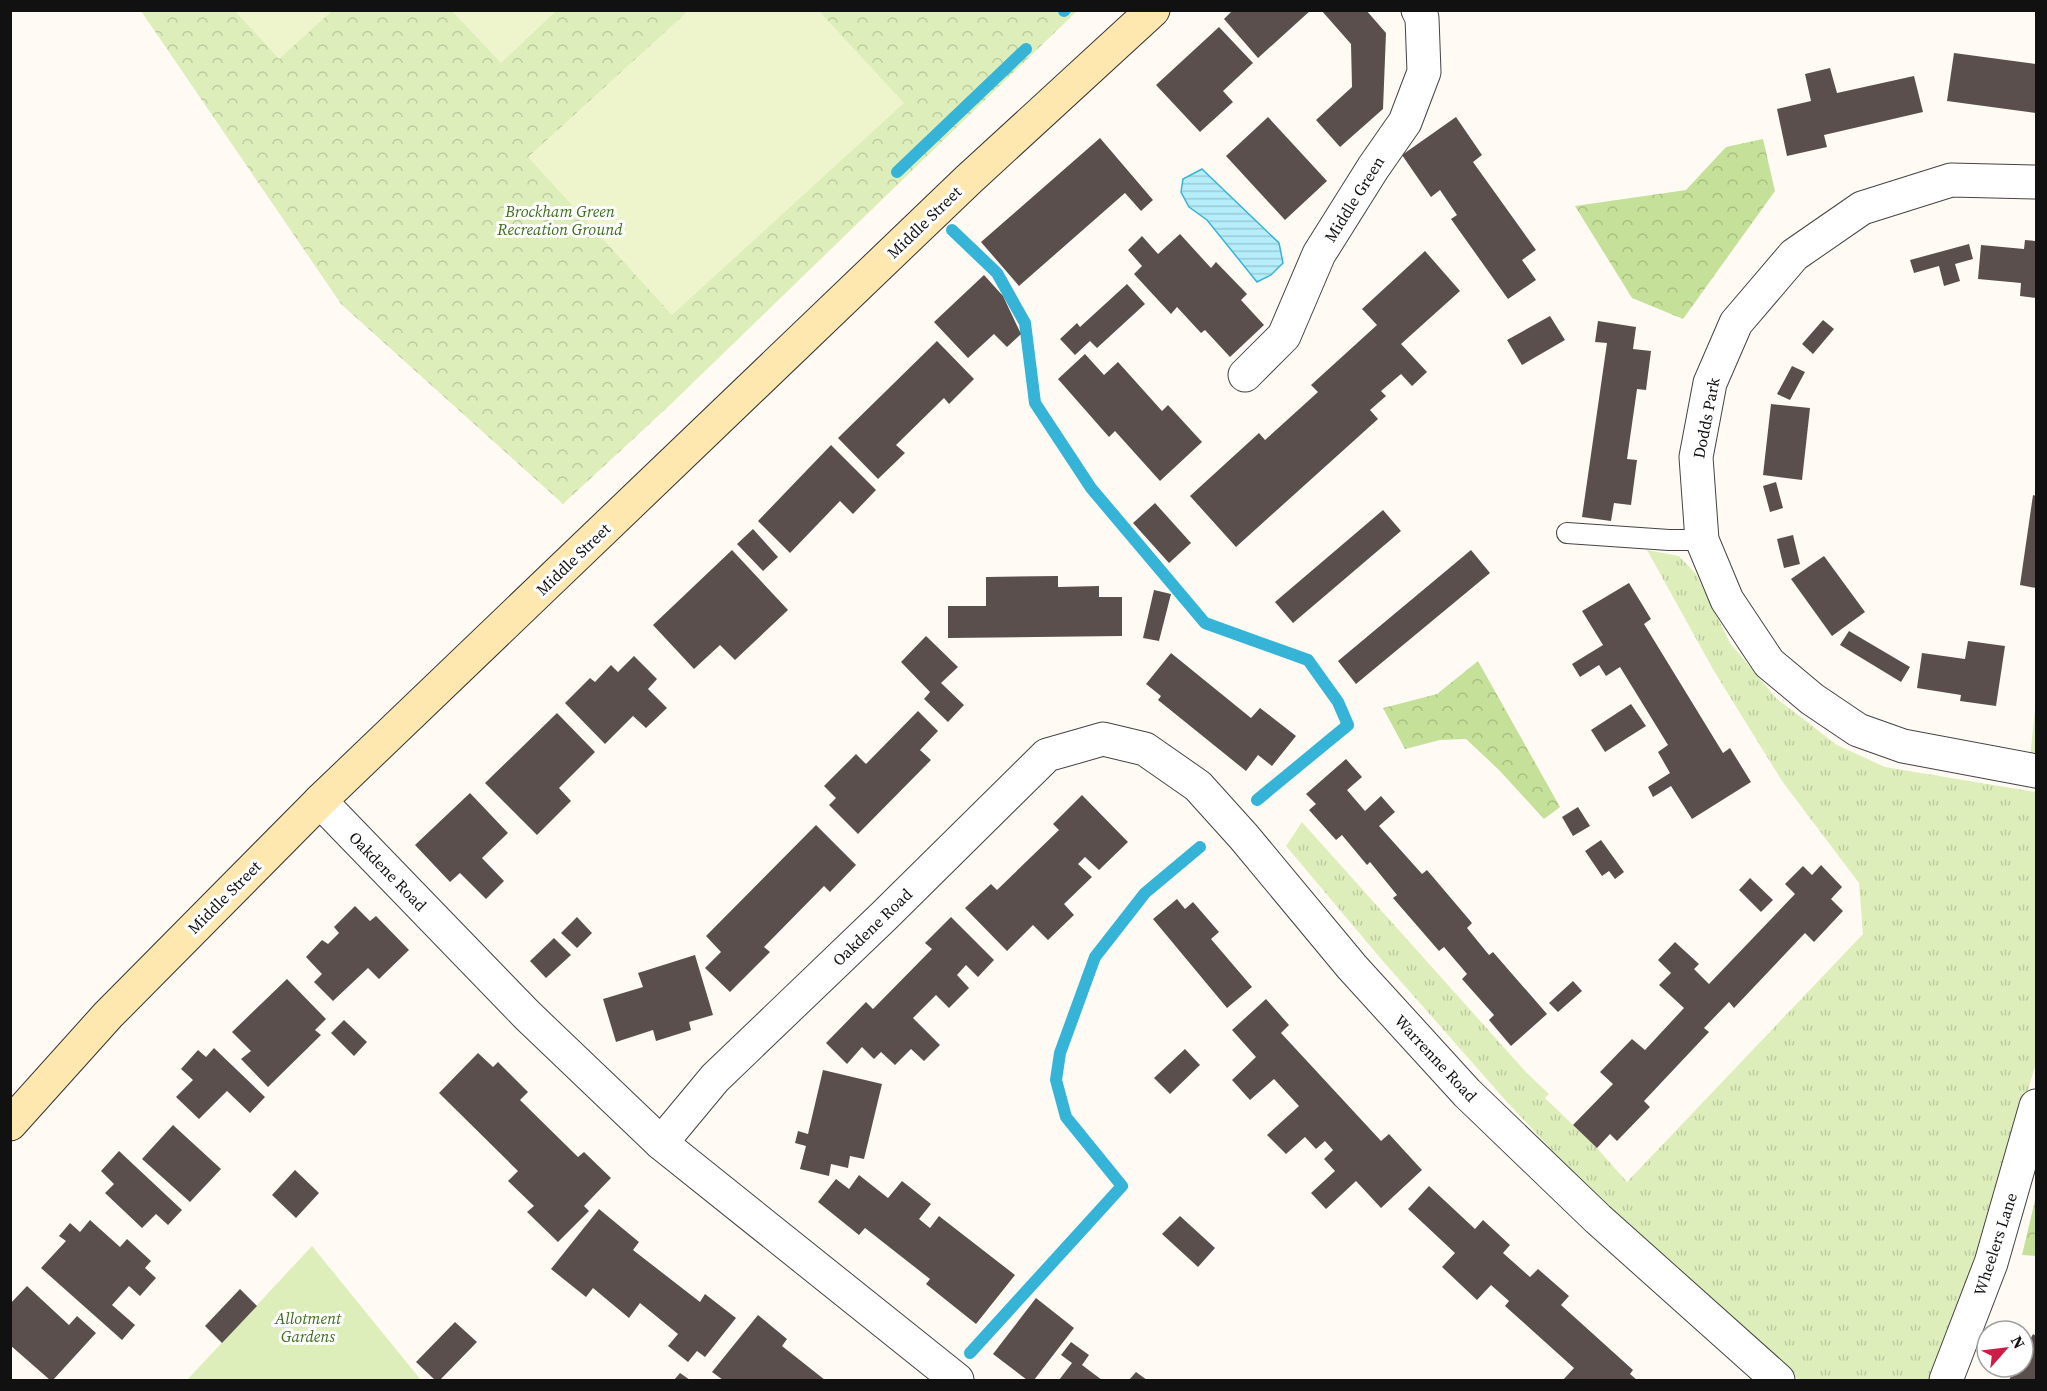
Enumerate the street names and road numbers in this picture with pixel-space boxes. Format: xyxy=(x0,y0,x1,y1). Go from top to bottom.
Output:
street label: Middle Green xyxy=(1319,152,1389,246)
street label: Middle Street xyxy=(882,180,967,263)
street label: Dodds Park xyxy=(1687,376,1725,460)
street label: Middle Street xyxy=(531,517,616,600)
street label: Oakdene Road xyxy=(344,826,432,916)
street label: Middle Street xyxy=(183,855,266,938)
street label: Oakdene Road xyxy=(827,883,917,971)
street label: Warrenne Road xyxy=(1390,1010,1482,1106)
street label: Wheelers Lane xyxy=(1968,1190,2022,1298)

